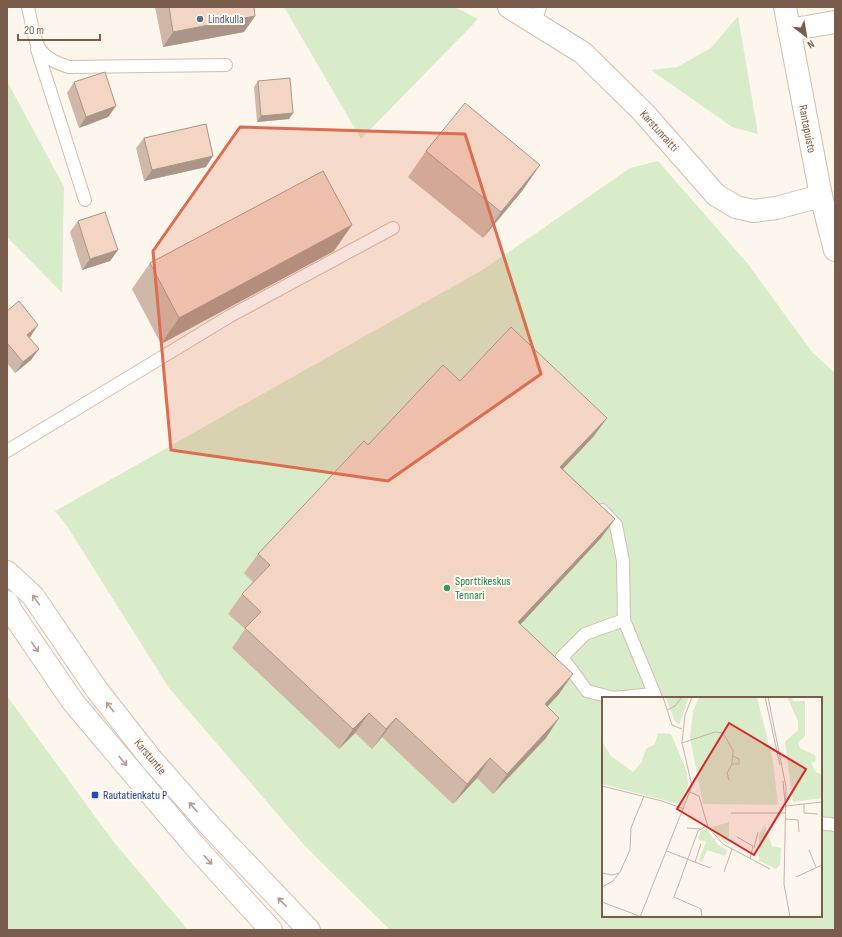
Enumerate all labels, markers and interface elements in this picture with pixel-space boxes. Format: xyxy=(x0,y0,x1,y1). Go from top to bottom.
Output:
place label: Lindkulla xyxy=(208,12,244,27)
marker: Lindkulla xyxy=(195,14,205,24)
scale bar xyxy=(18,16,100,42)
north arrow xyxy=(786,16,826,56)
text: 20 m xyxy=(24,23,44,38)
text: N xyxy=(805,37,817,51)
street label: Rantapuisto xyxy=(795,104,819,154)
street label: Karstunraitti xyxy=(636,107,682,155)
place label: Sporttikeskus Tennari xyxy=(455,574,511,603)
marker: Sporttikeskus Tennari xyxy=(442,583,452,593)
one-way arrow xyxy=(32,595,40,606)
one-way arrow xyxy=(31,641,39,652)
inset map xyxy=(602,697,822,917)
one-way arrow xyxy=(106,701,115,712)
street label: Karstuntie xyxy=(131,736,169,778)
one-way arrow xyxy=(118,756,127,767)
place label: Rautatienkatu P xyxy=(103,788,167,803)
marker: Rautatienkatu P xyxy=(90,790,100,800)
one-way arrow xyxy=(189,802,198,812)
one-way arrow xyxy=(203,854,212,865)
one-way arrow xyxy=(277,897,287,907)

